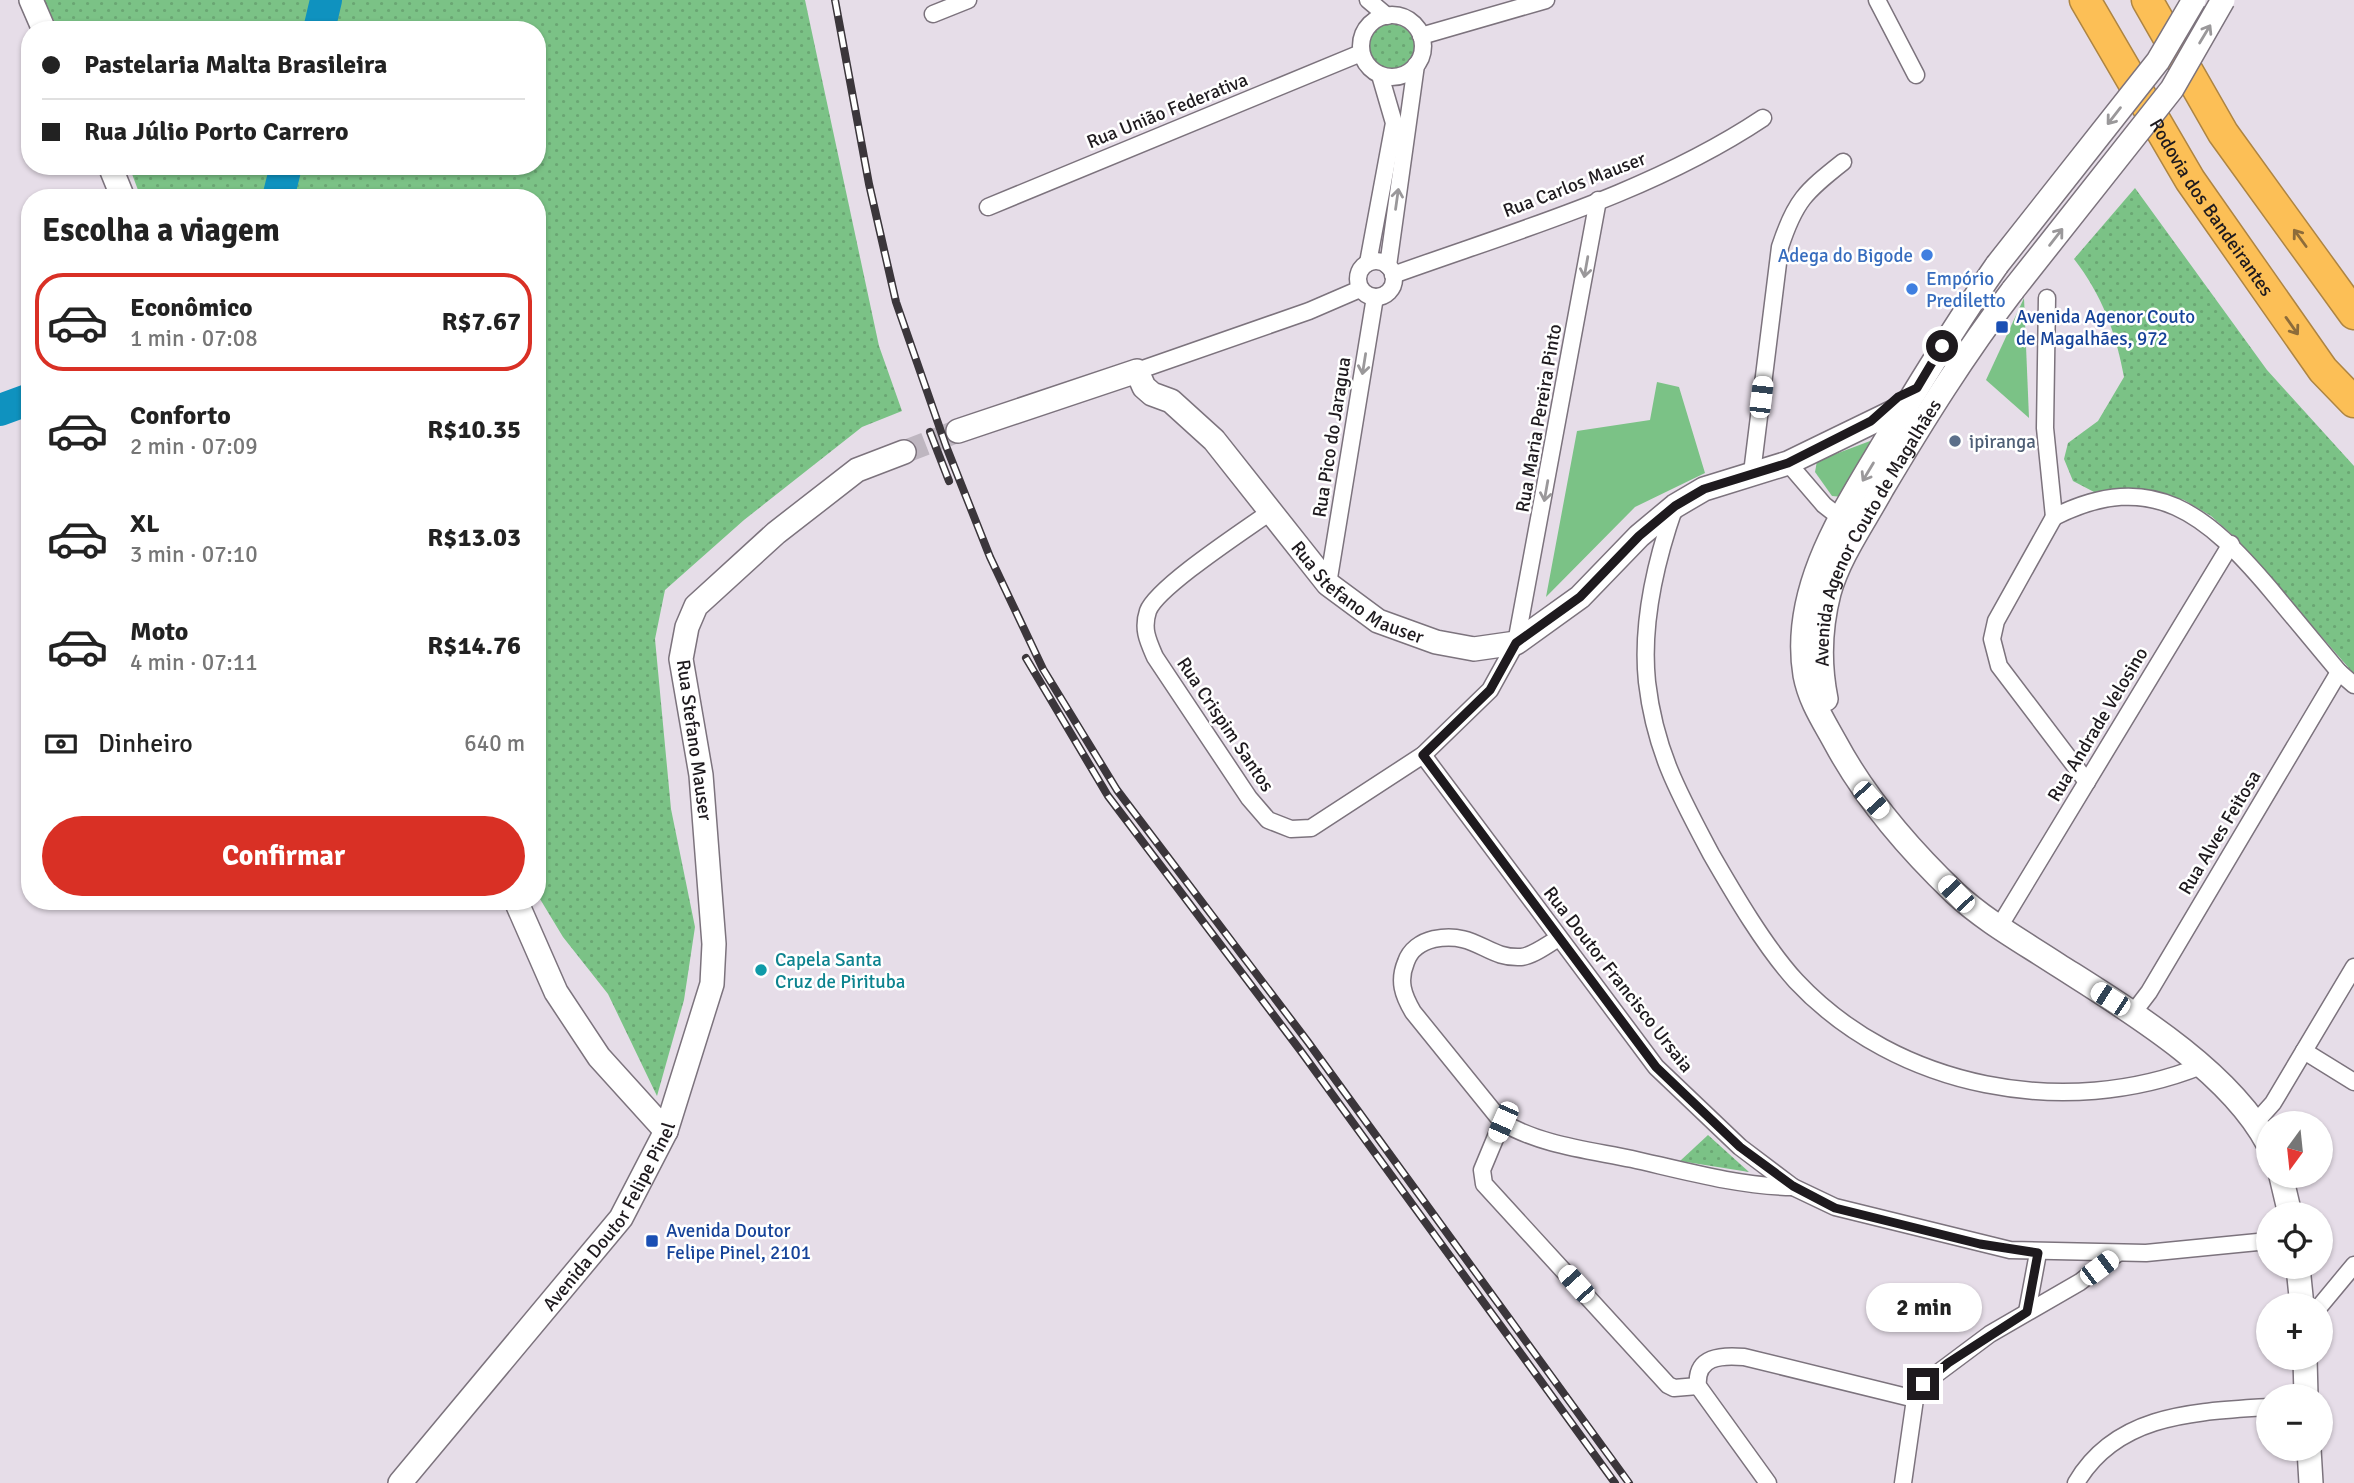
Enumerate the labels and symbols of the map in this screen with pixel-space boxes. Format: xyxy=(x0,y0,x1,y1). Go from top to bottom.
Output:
one-way arrow xyxy=(2198,24,2212,44)
street label: Rua União Federativa xyxy=(1083,68,1252,154)
one-way arrow xyxy=(2106,107,2121,125)
street label: Rodovia dos Bandeirantes xyxy=(2144,114,2279,301)
street label: Rua Carlos Mauser xyxy=(1500,147,1649,223)
one-way arrow xyxy=(1391,188,1404,210)
one-way arrow xyxy=(2048,228,2064,246)
one-way arrow xyxy=(2292,230,2307,248)
place label: Adega do Bigode xyxy=(1778,244,1913,268)
marker: Adega do Bigode xyxy=(1919,247,1935,263)
one-way arrow xyxy=(1579,255,1592,278)
place label: Empório Prediletto xyxy=(1926,267,2006,313)
marker: Empório Prediletto xyxy=(1904,281,1920,297)
place label: Avenida Agenor Couto de Magalhães, 972 xyxy=(2016,305,2195,351)
one-way arrow xyxy=(2285,316,2299,335)
marker: Avenida Agenor Couto de Magalhães, 972 xyxy=(1994,319,2010,335)
street label: Rua Maria Pereira Pinto xyxy=(1511,322,1567,514)
route start xyxy=(1926,330,1958,362)
one-way arrow xyxy=(1357,352,1370,375)
street label: Rua Pico do Jaragua xyxy=(1307,355,1357,519)
car xyxy=(1749,375,1774,419)
street label: Avenida Agenor Couto de Magalhães xyxy=(1810,395,1947,667)
place label: ipiranga xyxy=(1969,430,2036,454)
marker: ipiranga xyxy=(1947,433,1963,449)
one-way arrow xyxy=(1860,461,1874,481)
one-way arrow xyxy=(1539,479,1552,502)
street label: Rua Stefano Mauser xyxy=(1285,536,1427,650)
street label: Rua Andrade Velosino xyxy=(2042,643,2153,806)
street label: Rua Crispim Santos xyxy=(1171,653,1279,796)
street label: Rua Stefano Mauser xyxy=(671,658,717,822)
street label: Rua Alves Feitosa xyxy=(2173,766,2266,899)
car xyxy=(1850,777,1893,823)
car xyxy=(1934,872,1979,916)
street label: Rua Doutor Francisco Ursaia xyxy=(1538,882,1698,1077)
place label: Capela Santa Cruz de Pirituba xyxy=(775,948,905,994)
marker: Capela Santa Cruz de Pirituba xyxy=(753,962,769,978)
car xyxy=(2087,979,2134,1019)
car xyxy=(1485,1099,1522,1145)
north arrow xyxy=(2256,1111,2333,1188)
street label: Avenida Doutor Felipe Pinel xyxy=(538,1119,681,1316)
place label: Avenida Doutor Felipe Pinel, 2101 xyxy=(666,1219,811,1265)
marker: Avenida Doutor Felipe Pinel, 2101 xyxy=(644,1233,660,1249)
car xyxy=(2076,1247,2123,1289)
car xyxy=(1555,1261,1598,1307)
callout: 2 min xyxy=(1865,1282,1981,1332)
route end xyxy=(1907,1368,1939,1400)

